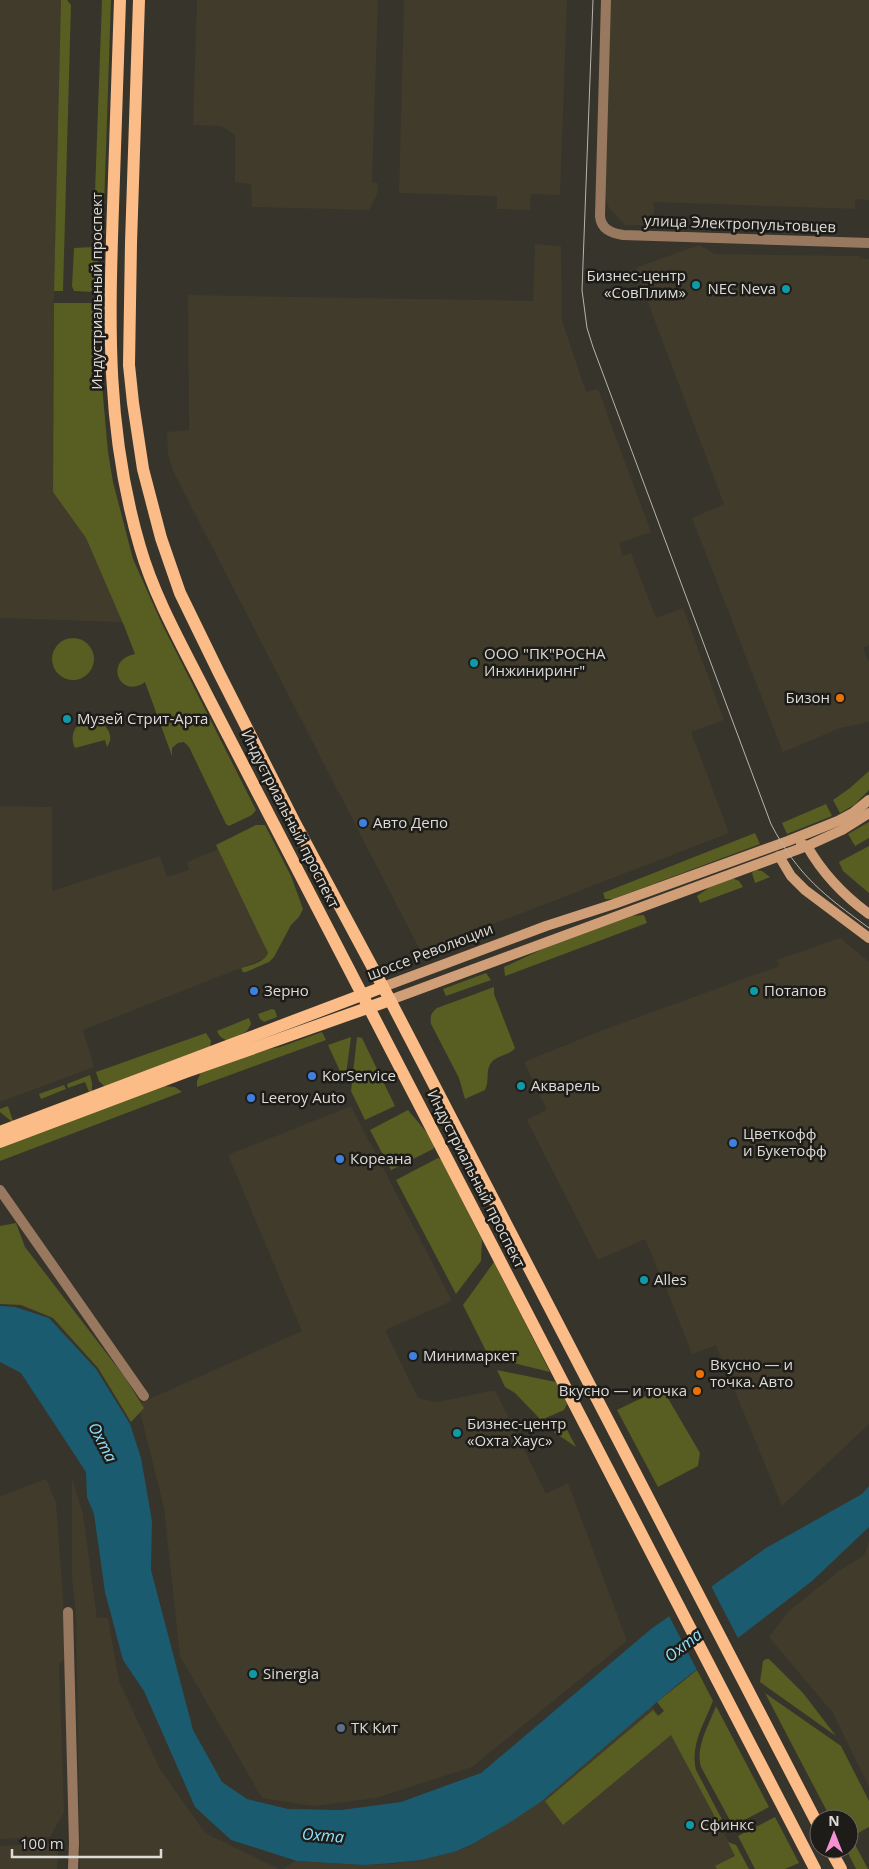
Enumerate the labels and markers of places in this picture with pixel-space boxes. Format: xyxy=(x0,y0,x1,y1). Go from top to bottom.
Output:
place label: Бизнес-центр «СовПлим» xyxy=(587,265,686,302)
place label: NEC Neva xyxy=(707,278,776,298)
marker: Бизнес-центр «СовПлим» xyxy=(690,279,702,291)
marker: NEC Neva xyxy=(780,283,792,295)
place label: ООО "ПК"РОСНА Инжиниринг" xyxy=(484,643,606,680)
marker: ООО "ПК"РОСНА Инжиниринг" xyxy=(468,657,480,669)
place label: Бизон xyxy=(786,687,830,707)
marker: Бизон xyxy=(834,692,846,704)
place label: Музей Стрит-Арта xyxy=(77,708,208,728)
marker: Музей Стрит-Арта xyxy=(61,713,73,725)
place label: Авто Депо xyxy=(373,812,448,832)
marker: Авто Депо xyxy=(357,817,369,829)
place label: Зерно xyxy=(264,980,309,1000)
place label: Потапов xyxy=(764,980,826,1000)
marker: Зерно xyxy=(248,985,260,997)
marker: Потапов xyxy=(748,985,760,997)
place label: KorService xyxy=(322,1065,396,1085)
marker: KorService xyxy=(306,1070,318,1082)
place label: Акварель xyxy=(531,1075,600,1095)
marker: Акварель xyxy=(515,1080,527,1092)
place label: Leeroy Auto xyxy=(261,1087,345,1107)
marker: Leeroy Auto xyxy=(245,1092,257,1104)
place label: Цветкофф и Букетофф xyxy=(743,1123,827,1160)
marker: Цветкофф и Букетофф xyxy=(727,1137,739,1149)
place label: Кореана xyxy=(350,1148,412,1168)
marker: Кореана xyxy=(334,1153,346,1165)
place label: Alles xyxy=(654,1269,687,1289)
marker: Alles xyxy=(638,1274,650,1286)
place label: Минимаркет xyxy=(423,1345,517,1365)
marker: Минимаркет xyxy=(407,1350,419,1362)
place label: Вкусно — и точка. Авто xyxy=(710,1354,793,1391)
marker: Вкусно — и точка. Авто xyxy=(694,1368,706,1380)
place label: Вкусно — и точка xyxy=(559,1380,687,1400)
marker: Вкусно — и точка xyxy=(691,1385,703,1397)
place label: Бизнес-центр «Охта Хаус» xyxy=(467,1413,566,1450)
marker: Бизнес-центр «Охта Хаус» xyxy=(451,1427,463,1439)
place label: Sinergia xyxy=(263,1663,319,1683)
marker: Sinergia xyxy=(247,1668,259,1680)
place label: ТК Кит xyxy=(351,1717,398,1737)
marker: ТК Кит xyxy=(335,1722,347,1734)
place label: Сфинкс xyxy=(700,1814,754,1834)
marker: Сфинкс xyxy=(684,1819,696,1831)

